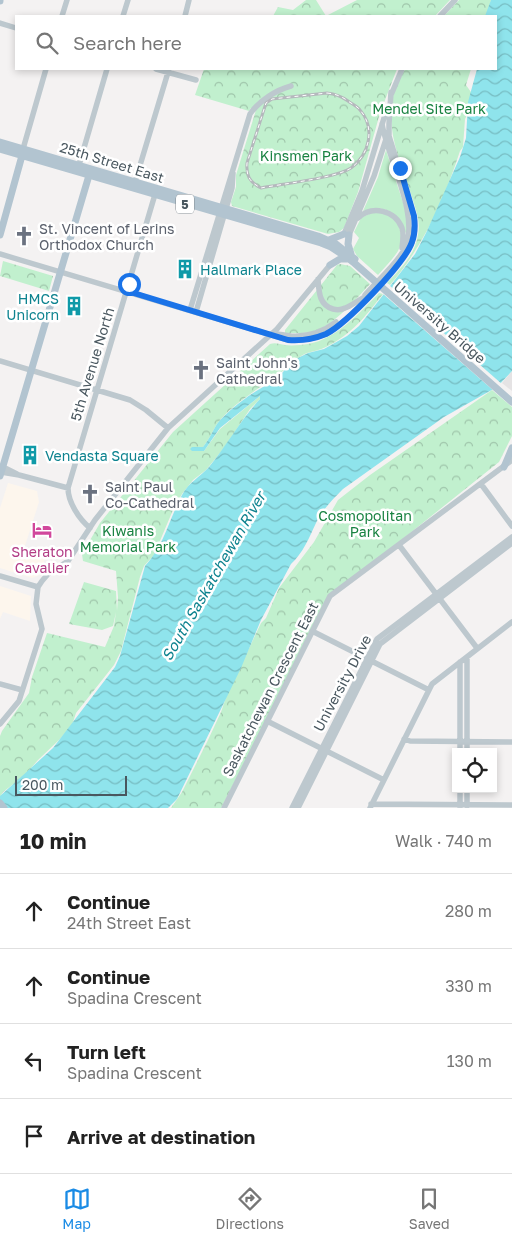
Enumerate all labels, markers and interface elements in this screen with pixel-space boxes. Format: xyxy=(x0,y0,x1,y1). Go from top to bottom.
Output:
search box xyxy=(15,15,497,70)
icon: search xyxy=(33,29,61,57)
text: Search here xyxy=(73,31,182,54)
park label: Mendel Site Park xyxy=(372,100,486,117)
street label: 25th Street East xyxy=(58,138,166,186)
park label: Kinsmen Park xyxy=(260,147,352,164)
route end xyxy=(389,157,412,180)
road number: 5 xyxy=(176,194,194,213)
place label: St. Vincent of Lerins Orthodox Church xyxy=(39,220,175,253)
church icon: St. Vincent of Lerins Orthodox Church xyxy=(13,225,35,247)
building icon: Hallmark Place xyxy=(174,258,196,280)
place label: Hallmark Place xyxy=(200,261,302,278)
route start xyxy=(118,273,141,296)
street label: University Bridge xyxy=(391,278,489,366)
place label: HMCS Unicorn xyxy=(6,290,59,323)
building icon: HMCS Unicorn xyxy=(63,295,85,317)
street label: 5th Avenue North xyxy=(67,305,117,423)
place label: Saint John's Cathedral xyxy=(216,354,298,387)
church icon: Saint John's Cathedral xyxy=(190,359,212,381)
building icon: Vendasta Square xyxy=(19,444,41,466)
place label: Vendasta Square xyxy=(45,447,159,464)
place label: Saint Paul Co-Cathedral xyxy=(105,478,194,511)
church icon: Saint Paul Co-Cathedral xyxy=(79,483,101,505)
water label: South Saskatchewan River xyxy=(157,487,270,663)
park label: Cosmopolitan Park xyxy=(318,507,412,540)
hotel icon: Sheraton Cavalier xyxy=(31,519,53,541)
park label: Kiwanis Memorial Park xyxy=(80,522,176,555)
place label: Sheraton Cavalier xyxy=(11,543,73,576)
street label: Saskatchewan Crescent East xyxy=(218,599,322,779)
street label: University Drive xyxy=(309,632,375,734)
map controls xyxy=(452,748,497,793)
button: locate xyxy=(452,748,497,793)
scale bar xyxy=(15,773,128,796)
text: 200 m xyxy=(22,776,63,793)
text: 10 min xyxy=(20,828,87,854)
text: Walk · 740 m xyxy=(395,831,492,851)
text: Continue xyxy=(67,890,150,913)
icon: ahead xyxy=(20,897,48,925)
text: 280 m xyxy=(445,901,492,921)
text: 24th Street East xyxy=(67,913,191,933)
text: Continue xyxy=(67,965,150,988)
icon: ahead xyxy=(20,972,48,1000)
text: 330 m xyxy=(445,976,492,996)
text: Spadina Crescent xyxy=(67,988,202,1008)
text: Turn left xyxy=(67,1040,146,1063)
icon: left xyxy=(20,1047,48,1075)
text: 130 m xyxy=(447,1051,492,1071)
text: Spadina Crescent xyxy=(67,1063,202,1083)
icon: arrive xyxy=(20,1122,48,1150)
text: Arrive at destination xyxy=(67,1125,255,1148)
tab: Map xyxy=(62,1185,91,1232)
tab: Directions xyxy=(216,1185,284,1232)
tab: Saved xyxy=(409,1185,450,1232)

